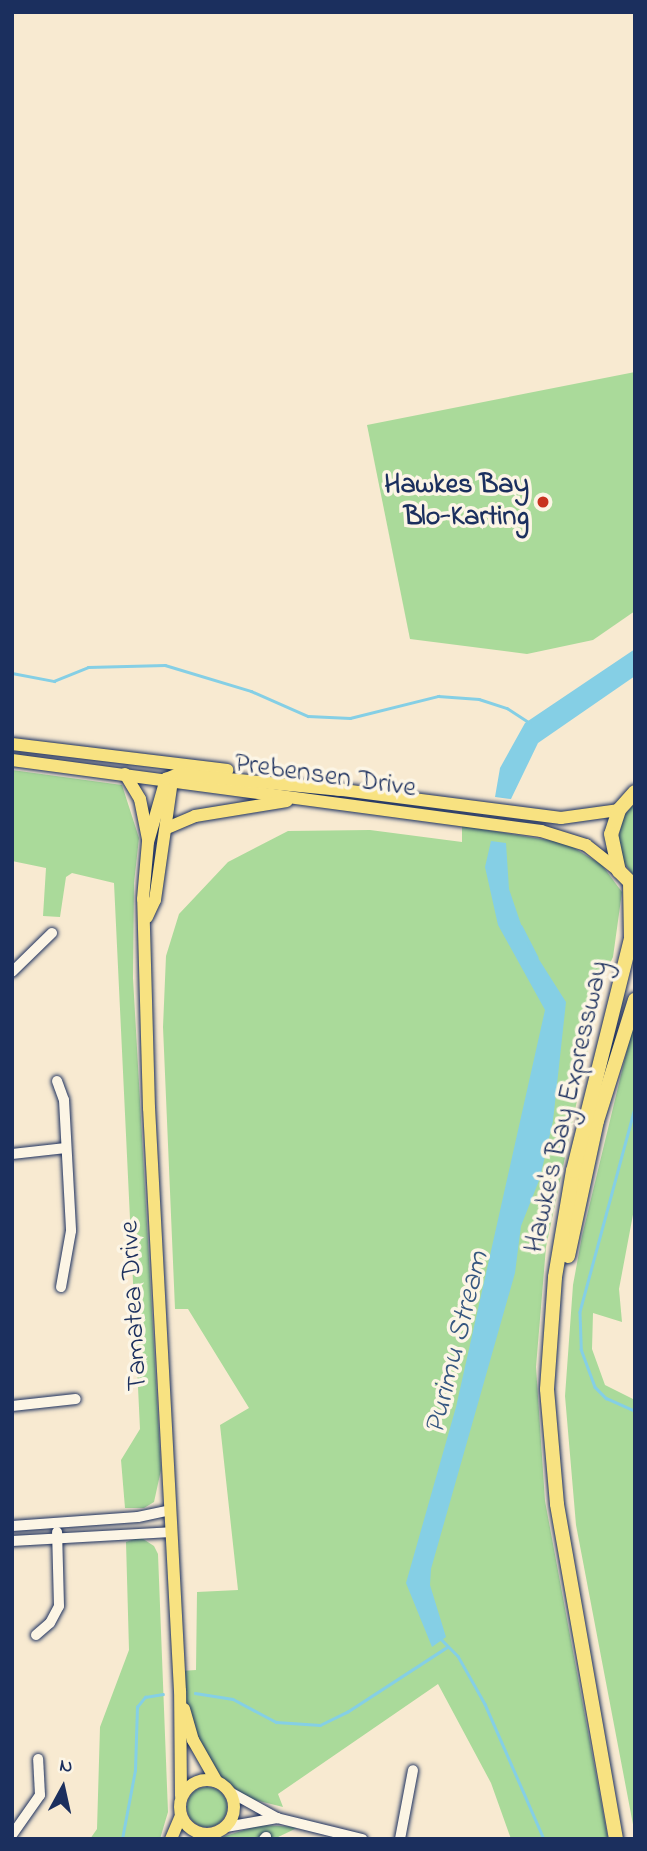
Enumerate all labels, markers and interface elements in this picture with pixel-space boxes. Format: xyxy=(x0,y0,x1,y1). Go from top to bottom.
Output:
place label: Hawkes Bay Blo-Karting xyxy=(384,469,529,535)
marker: Hawkes Bay Blo-Karting xyxy=(535,494,551,510)
street label: Prebensen Drive xyxy=(232,748,418,806)
street label: Hawke's Bay Expressway xyxy=(518,958,618,1256)
street label: Tamatea Drive xyxy=(114,1220,156,1392)
water label: Purimu Stream xyxy=(418,1248,498,1438)
text: N xyxy=(58,1752,74,1781)
north arrow xyxy=(28,1753,98,1823)

